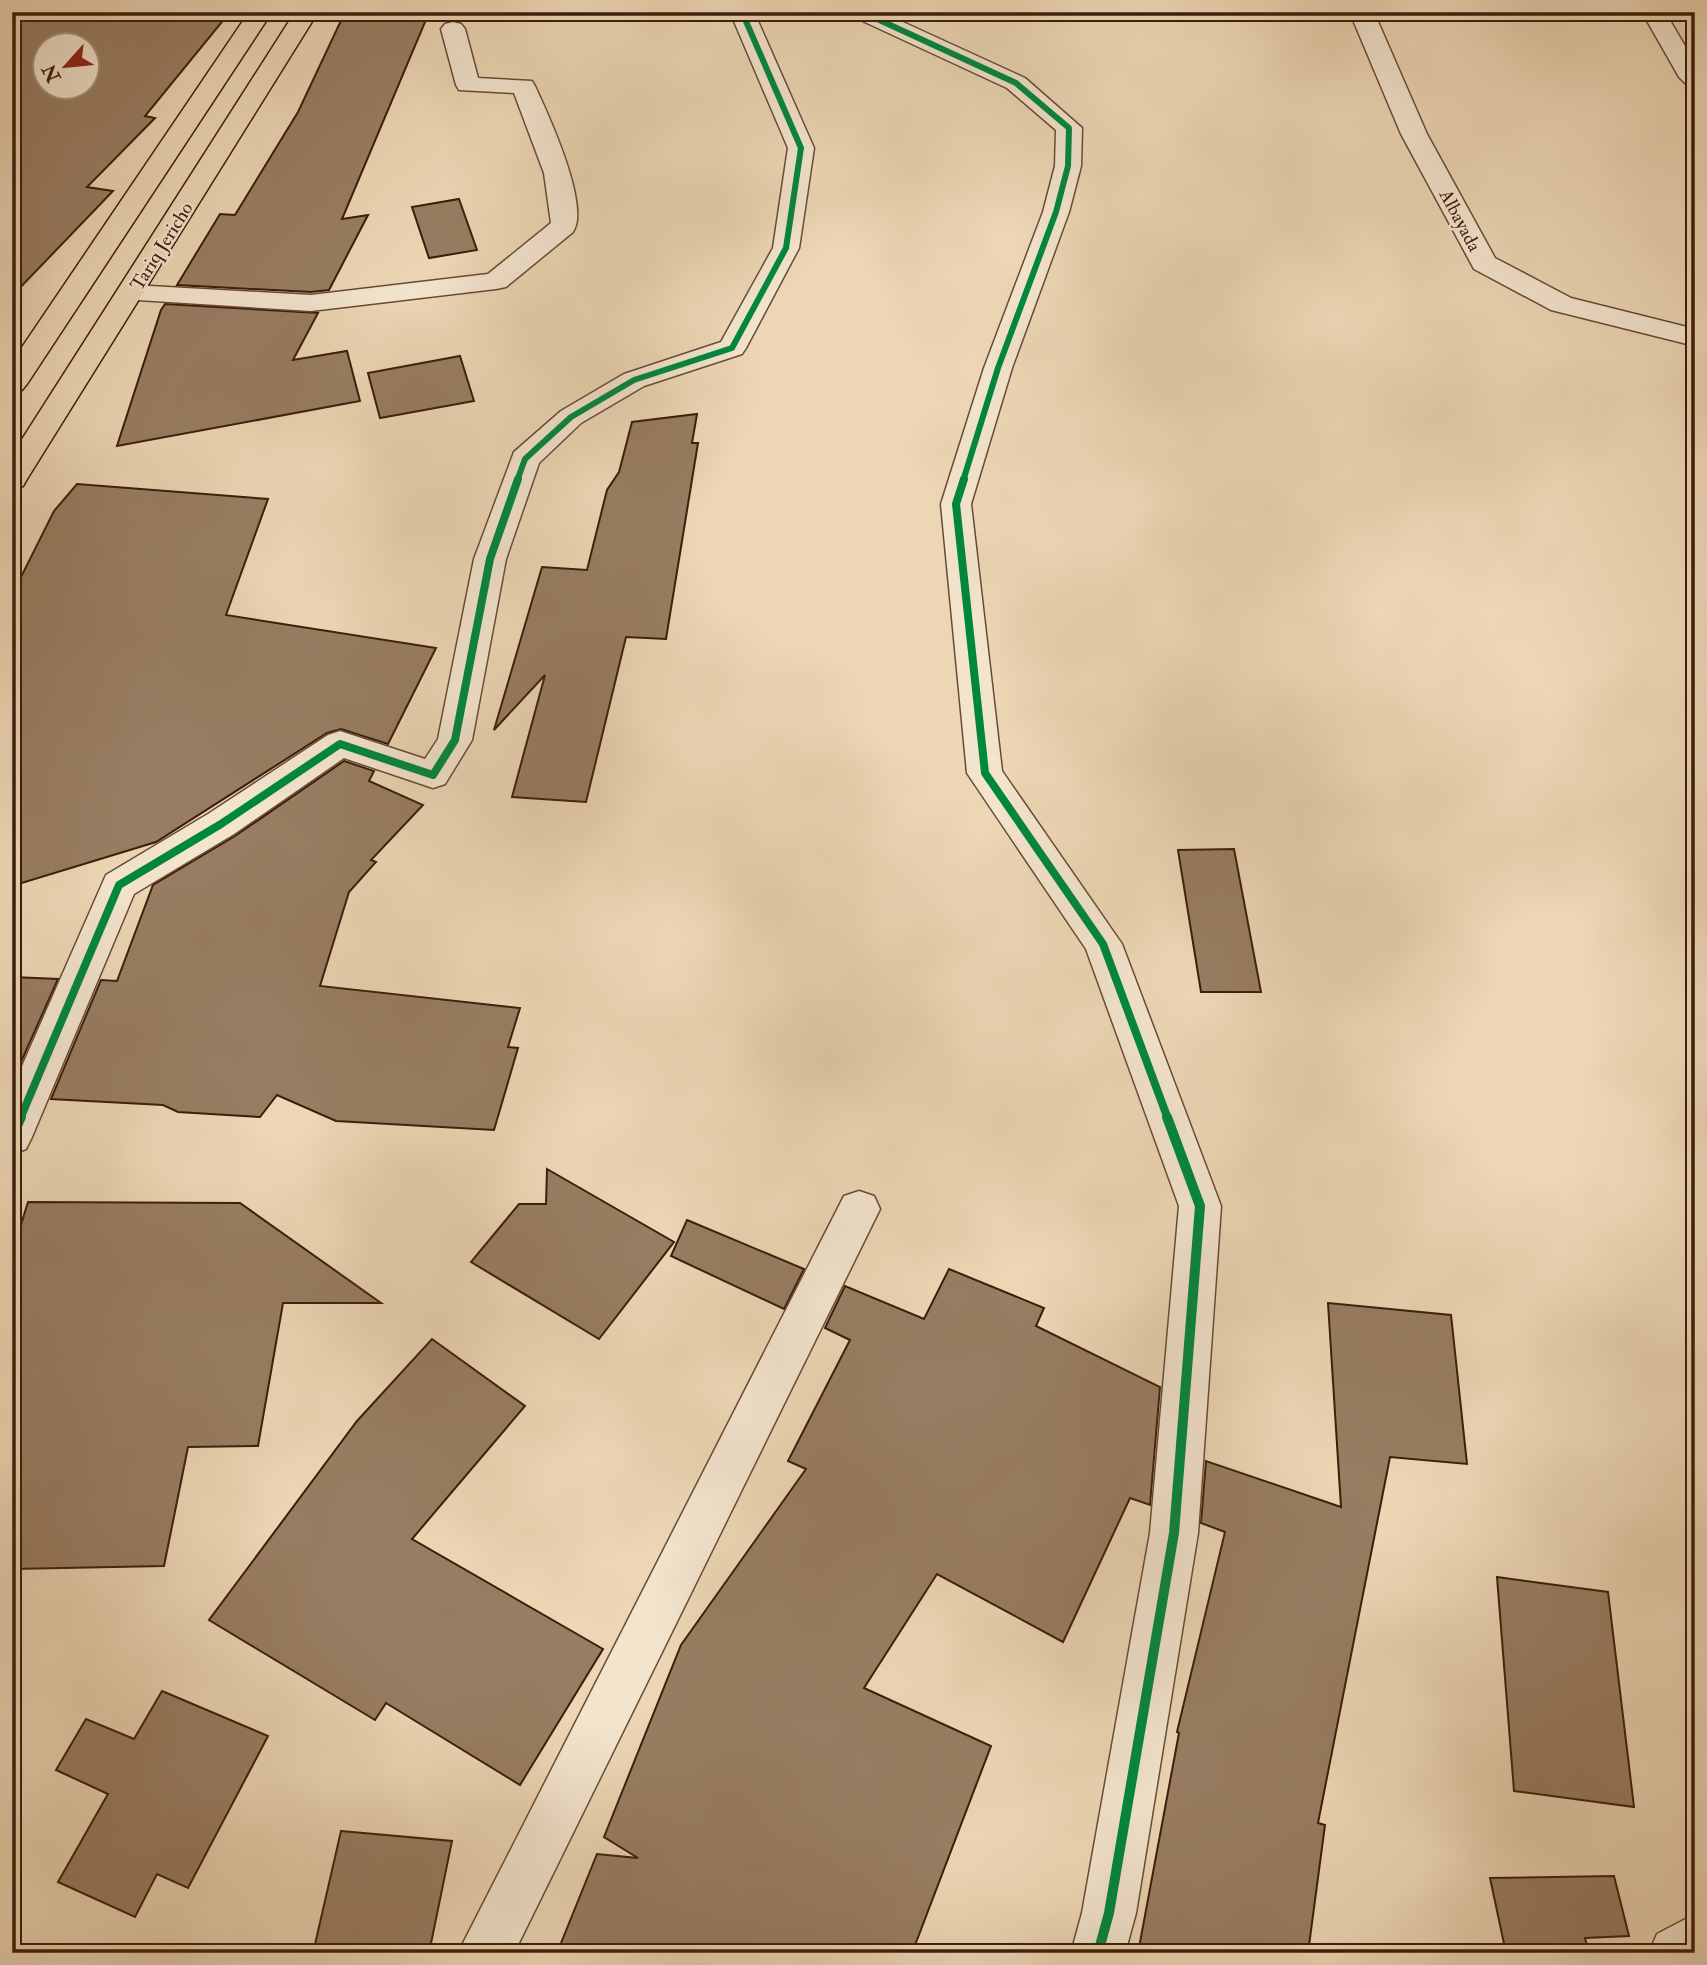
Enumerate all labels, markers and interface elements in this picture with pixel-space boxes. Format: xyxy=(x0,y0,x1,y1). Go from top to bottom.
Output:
north arrow xyxy=(32,32,102,102)
text: N xyxy=(37,59,67,87)
street label: Albayada xyxy=(1433,184,1487,256)
street label: Tariq Jericho xyxy=(125,198,198,295)

